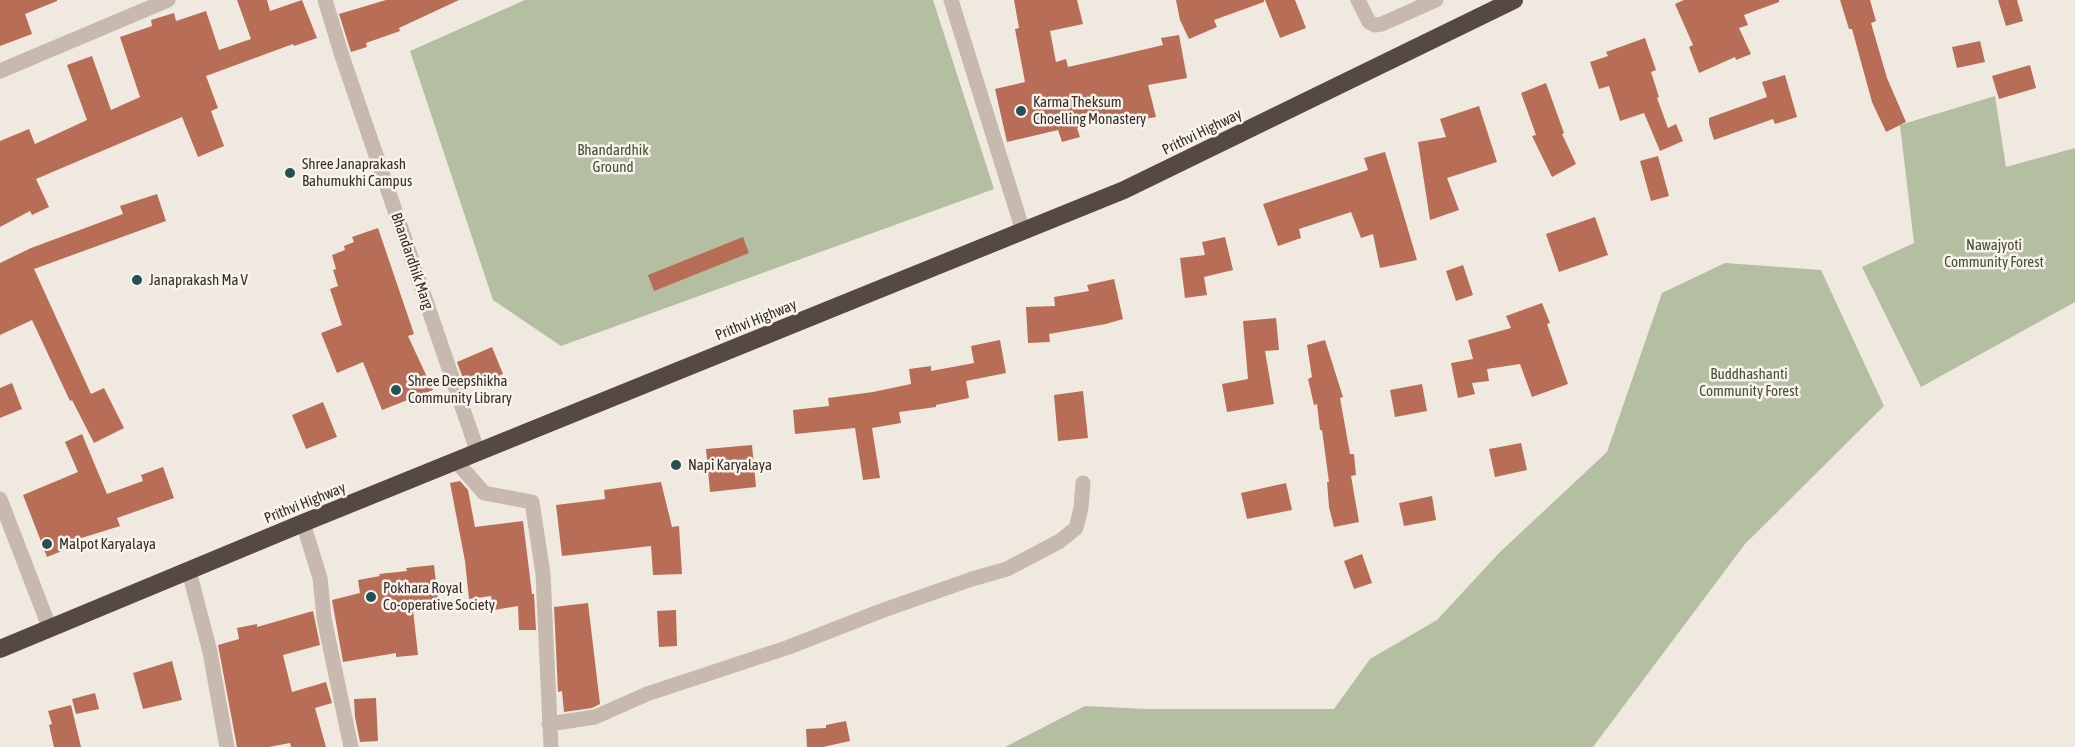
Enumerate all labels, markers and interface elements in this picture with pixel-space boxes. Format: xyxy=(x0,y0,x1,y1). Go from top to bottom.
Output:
place label: Karma Theksum Choelling Monastery xyxy=(1033,93,1146,128)
marker: Karma Theksum Choelling Monastery xyxy=(1014,104,1028,118)
street label: Prithvi Highway xyxy=(1159,105,1245,159)
park label: Bhandardhik Ground xyxy=(577,141,649,176)
place label: Shree Janaprakash Bahumukhi Campus xyxy=(302,155,412,190)
marker: Shree Janaprakash Bahumukhi Campus xyxy=(283,166,297,180)
street label: Bhandardhik Marg xyxy=(387,210,437,312)
park label: Nawajyoti Community Forest xyxy=(1944,236,2044,271)
place label: Janaprakash Ma V xyxy=(149,271,248,289)
marker: Janaprakash Ma V xyxy=(130,273,144,287)
street label: Prithvi Highway xyxy=(713,295,799,345)
park label: Buddhashanti Community Forest xyxy=(1699,365,1799,400)
place label: Shree Deepshikha Community Library xyxy=(408,372,512,407)
marker: Shree Deepshikha Community Library xyxy=(389,383,403,397)
place label: Napi Karyalaya xyxy=(688,456,772,474)
marker: Napi Karyalaya xyxy=(669,458,683,472)
street label: Prithvi Highway xyxy=(262,478,348,528)
place label: Malpot Karyalaya xyxy=(59,535,156,553)
marker: Malpot Karyalaya xyxy=(40,537,54,551)
place label: Pokhara Royal Co-operative Society xyxy=(383,579,495,614)
marker: Pokhara Royal Co-operative Society xyxy=(364,590,378,604)

